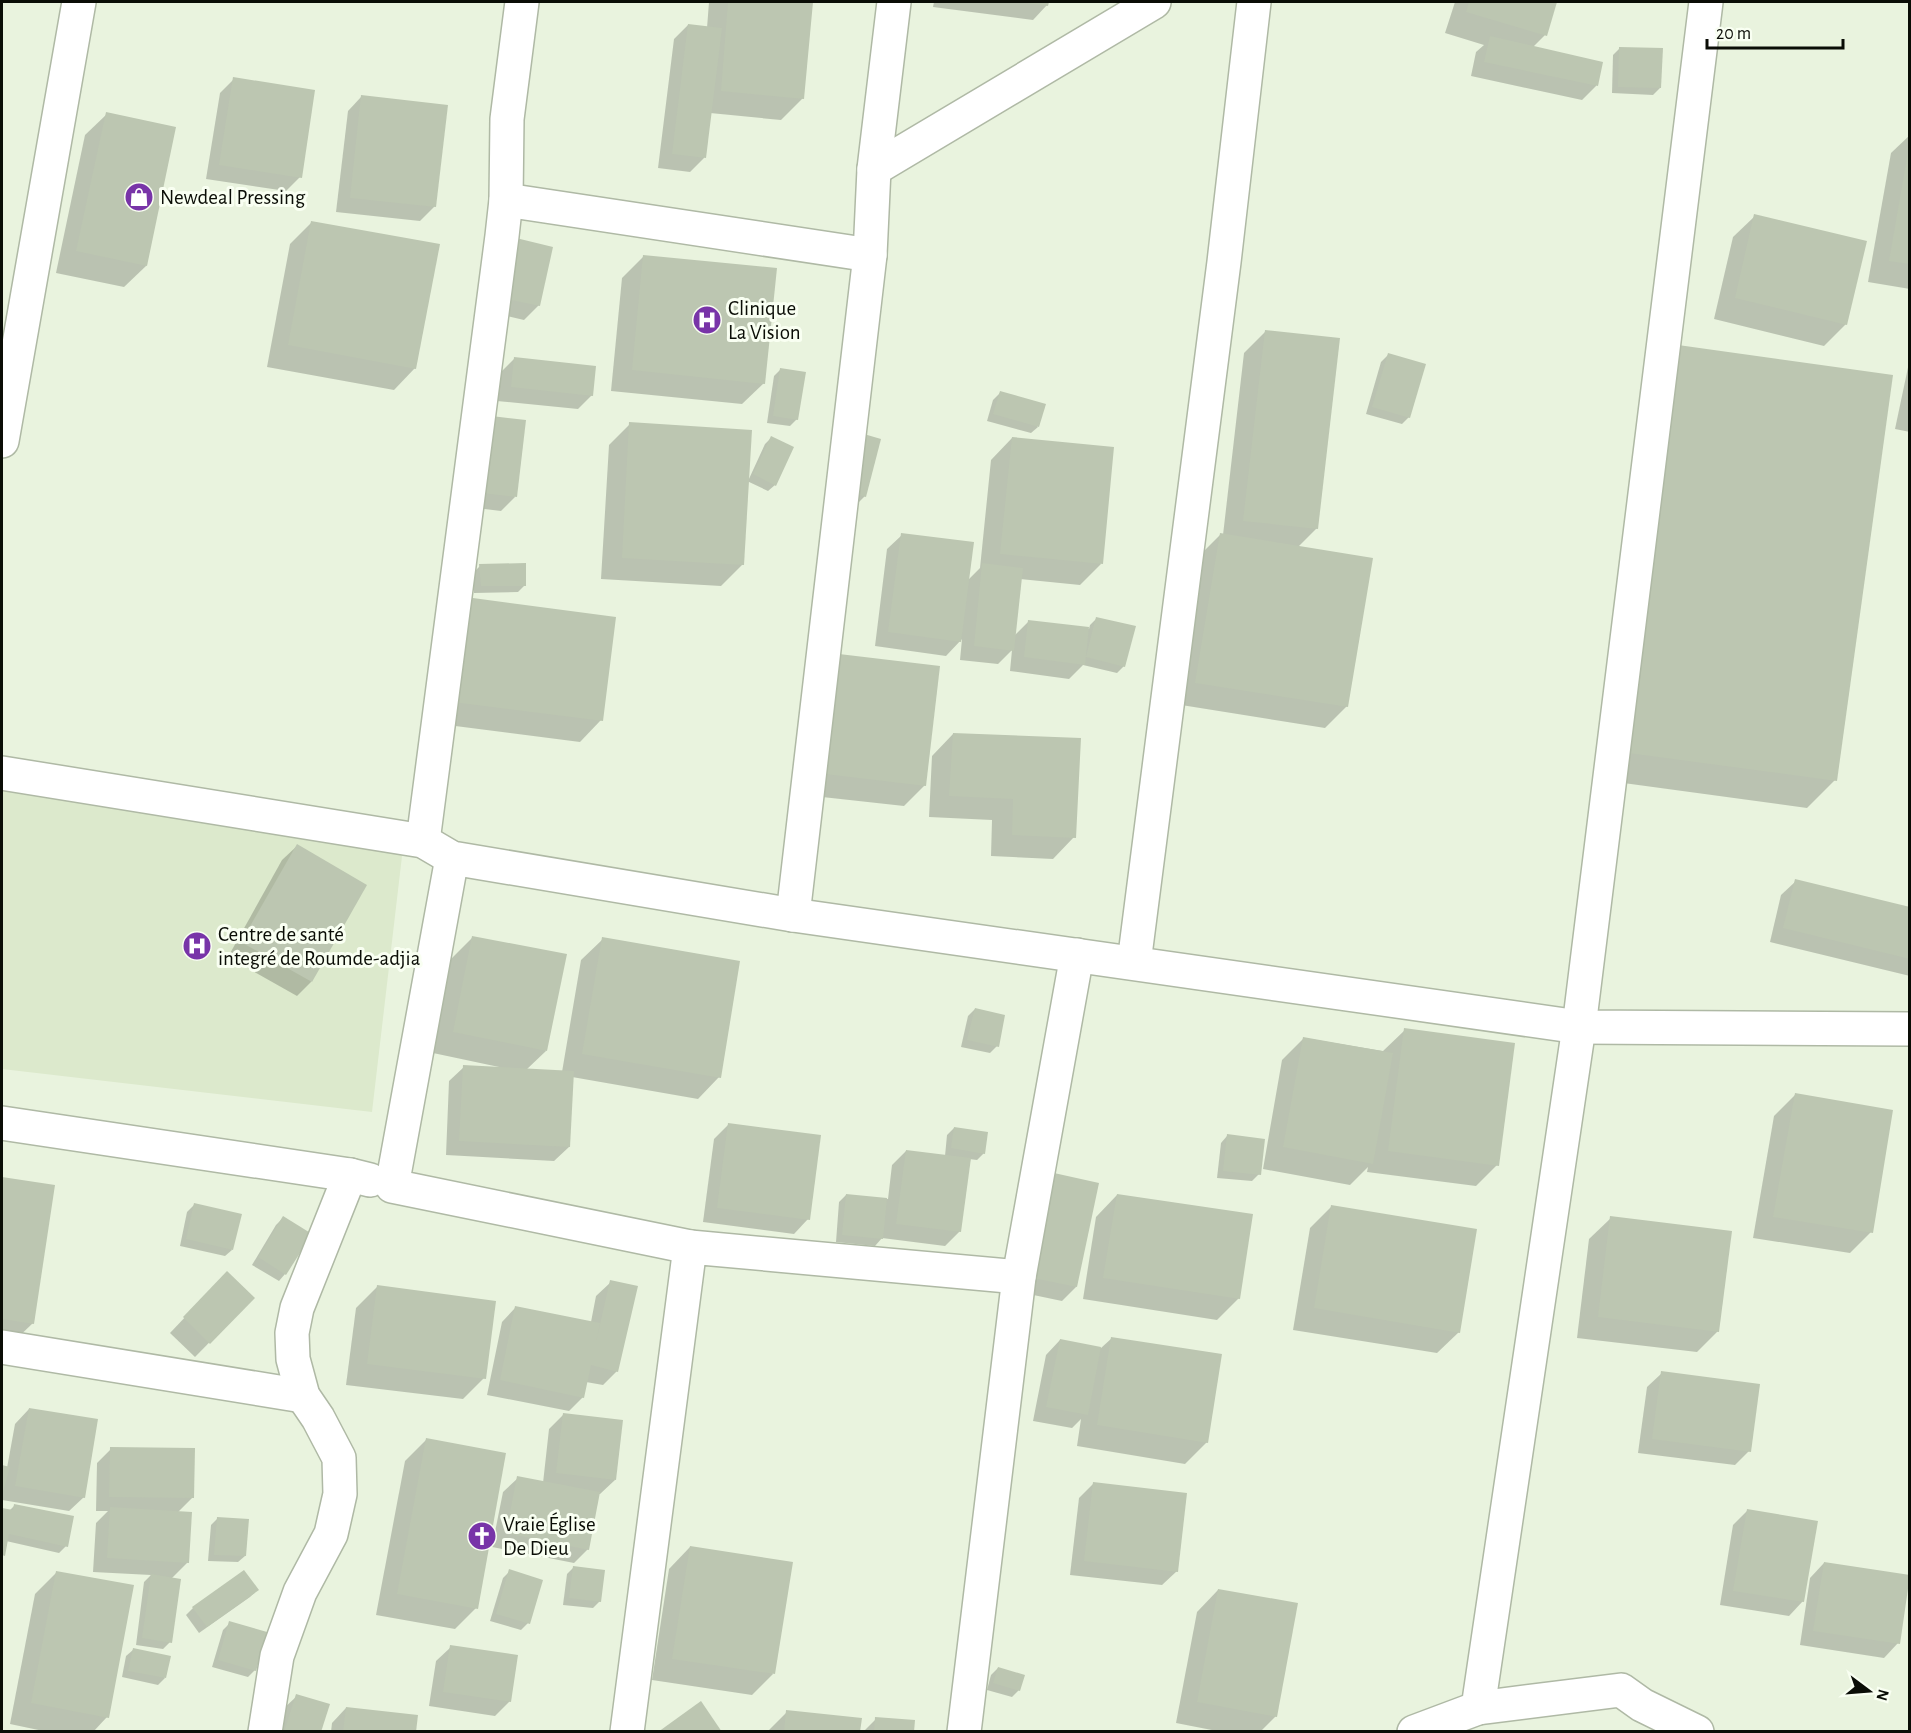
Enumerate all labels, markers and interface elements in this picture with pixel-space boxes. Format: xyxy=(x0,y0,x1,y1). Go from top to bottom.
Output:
scale bar xyxy=(1707,12,1844,50)
text: 20 m xyxy=(1716,25,1751,43)
shop icon: Newdeal Pressing xyxy=(123,181,155,213)
place label: Newdeal Pressing xyxy=(160,187,306,208)
place label: Clinique La Vision xyxy=(728,298,801,343)
hospital icon: Clinique La Vision xyxy=(691,304,723,336)
place label: Centre de santé integré de Roumde-adjia xyxy=(218,924,421,969)
hospital icon: Centre de santé integré de Roumde-adjia xyxy=(181,930,213,962)
place label: Vraie Église De Dieu xyxy=(503,1512,596,1559)
church icon: Vraie Église De Dieu xyxy=(466,1520,498,1552)
north arrow xyxy=(1839,1661,1899,1721)
text: N xyxy=(1873,1687,1892,1702)

